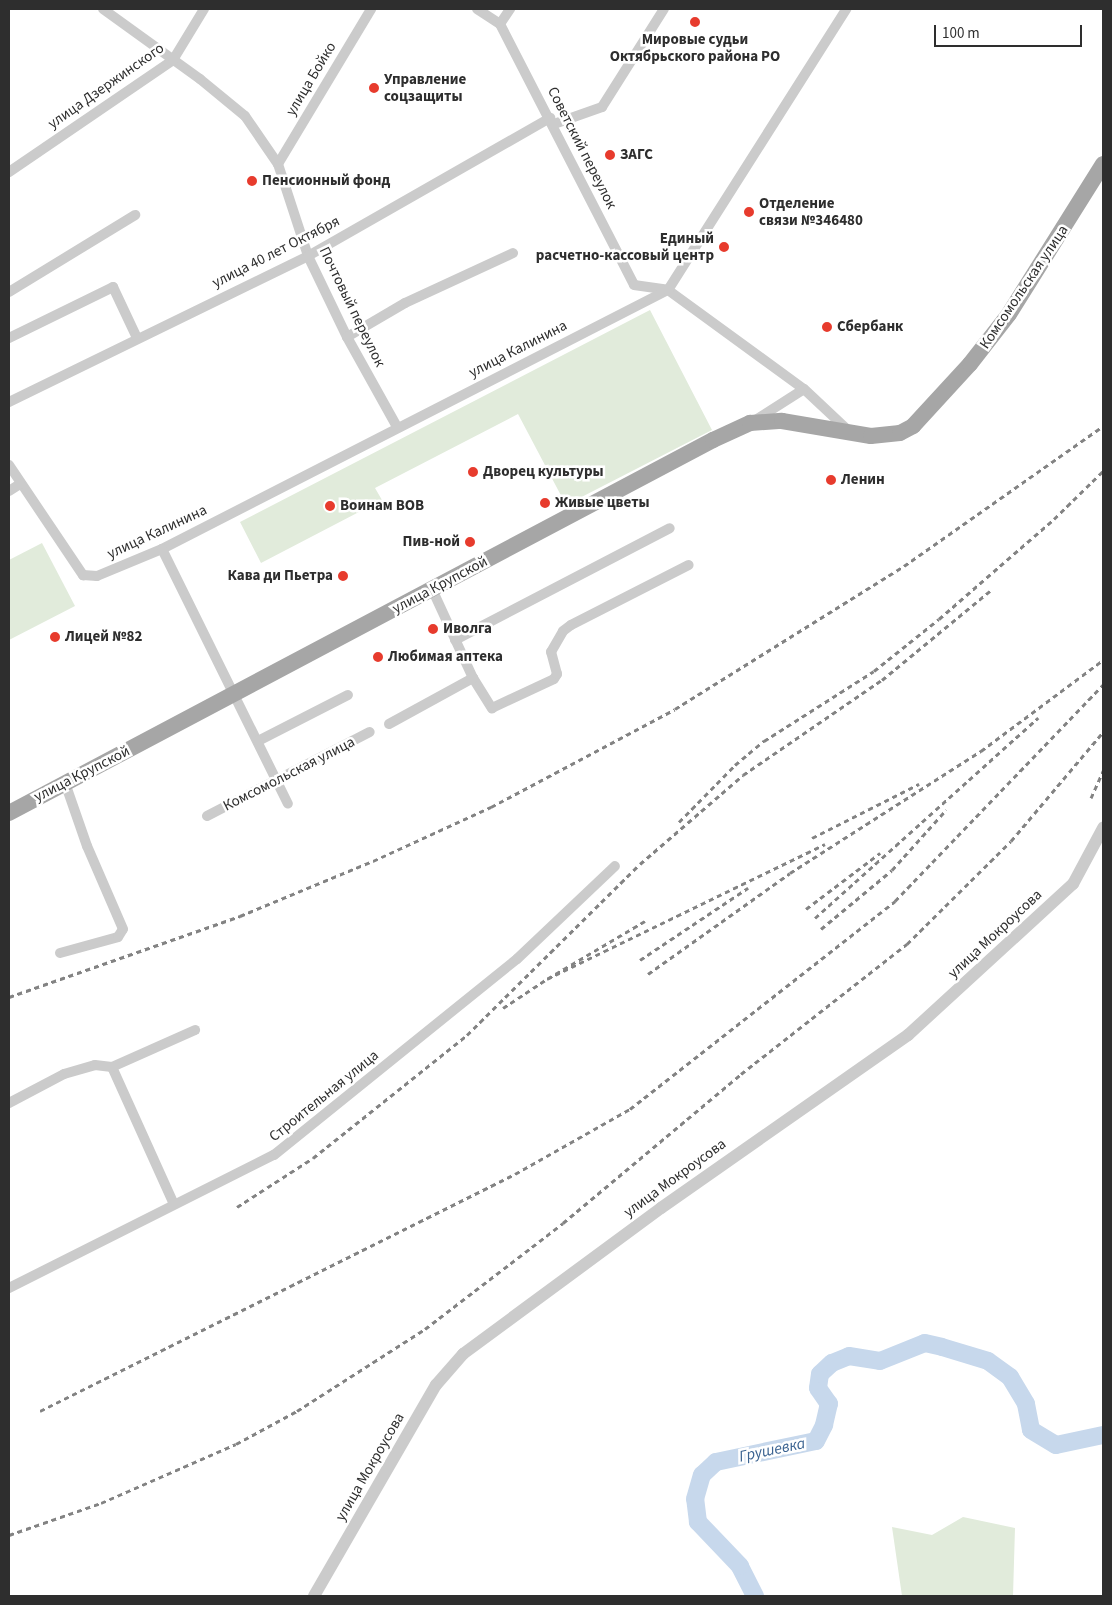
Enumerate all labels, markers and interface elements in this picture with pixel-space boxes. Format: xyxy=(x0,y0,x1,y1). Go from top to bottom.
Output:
scale bar xyxy=(937,15,1084,47)
marker: Мировые судьи Октябрьского района РО xyxy=(689,16,701,28)
text: 100 m xyxy=(942,23,980,44)
place label: Мировые судьи Октябрьского района РО xyxy=(610,30,780,65)
street label: улица Дзержинского xyxy=(45,39,167,133)
street label: улица Бойко xyxy=(282,39,340,119)
place label: Управление соцзащиты xyxy=(384,70,466,105)
marker: Управление соцзащиты xyxy=(368,82,380,94)
street label: Советский переулок xyxy=(543,84,621,212)
place label: ЗАГС xyxy=(620,146,653,164)
marker: ЗАГС xyxy=(604,149,616,161)
place label: Пенсионный фонд xyxy=(262,172,390,190)
marker: Пенсионный фонд xyxy=(246,175,258,187)
place label: Отделение связи №346480 xyxy=(759,194,863,229)
marker: Отделение связи №346480 xyxy=(743,206,755,218)
street label: улица 40 лет Октября xyxy=(209,212,343,292)
street label: Комсомольская улица xyxy=(976,222,1072,352)
place label: Единый расчетно-кассовый центр xyxy=(536,229,714,264)
marker: Единый расчетно-кассовый центр xyxy=(718,241,730,253)
street label: Почтовый переулок xyxy=(315,244,389,370)
street label: улица Калинина xyxy=(466,316,570,382)
place label: Сбербанк xyxy=(837,318,903,336)
marker: Сбербанк xyxy=(821,321,833,333)
place label: Дворец культуры xyxy=(483,463,604,481)
marker: Дворец культуры xyxy=(467,466,479,478)
place label: Ленин xyxy=(841,471,885,489)
marker: Ленин xyxy=(825,474,837,486)
place label: Живые цветы xyxy=(555,494,650,512)
place label: Воинам ВОВ xyxy=(340,497,424,515)
marker: Живые цветы xyxy=(539,497,551,509)
marker: Воинам ВОВ xyxy=(324,500,336,512)
street label: улица Калинина xyxy=(104,501,210,563)
place label: Пив-ной xyxy=(403,533,460,551)
marker: Пив-ной xyxy=(464,536,476,548)
street label: улица Крупской xyxy=(389,552,491,618)
place label: Кава ди Пьетра xyxy=(228,567,333,585)
marker: Кава ди Пьетра xyxy=(337,570,349,582)
place label: Иволга xyxy=(443,620,492,638)
marker: Иволга xyxy=(427,623,439,635)
place label: Лицей №82 xyxy=(65,628,142,646)
marker: Лицей №82 xyxy=(49,631,61,643)
place label: Любимая аптека xyxy=(388,648,503,666)
marker: Любимая аптека xyxy=(372,651,384,663)
street label: Комсомольская улица xyxy=(220,733,358,815)
street label: улица Крупской xyxy=(31,742,133,806)
street label: улица Мокроусова xyxy=(944,886,1046,982)
street label: Строительная улица xyxy=(266,1046,382,1146)
street label: улица Мокроусова xyxy=(620,1135,730,1221)
street label: улица Мокроусова xyxy=(332,1410,408,1524)
water label: Грушевка xyxy=(737,1434,807,1466)

